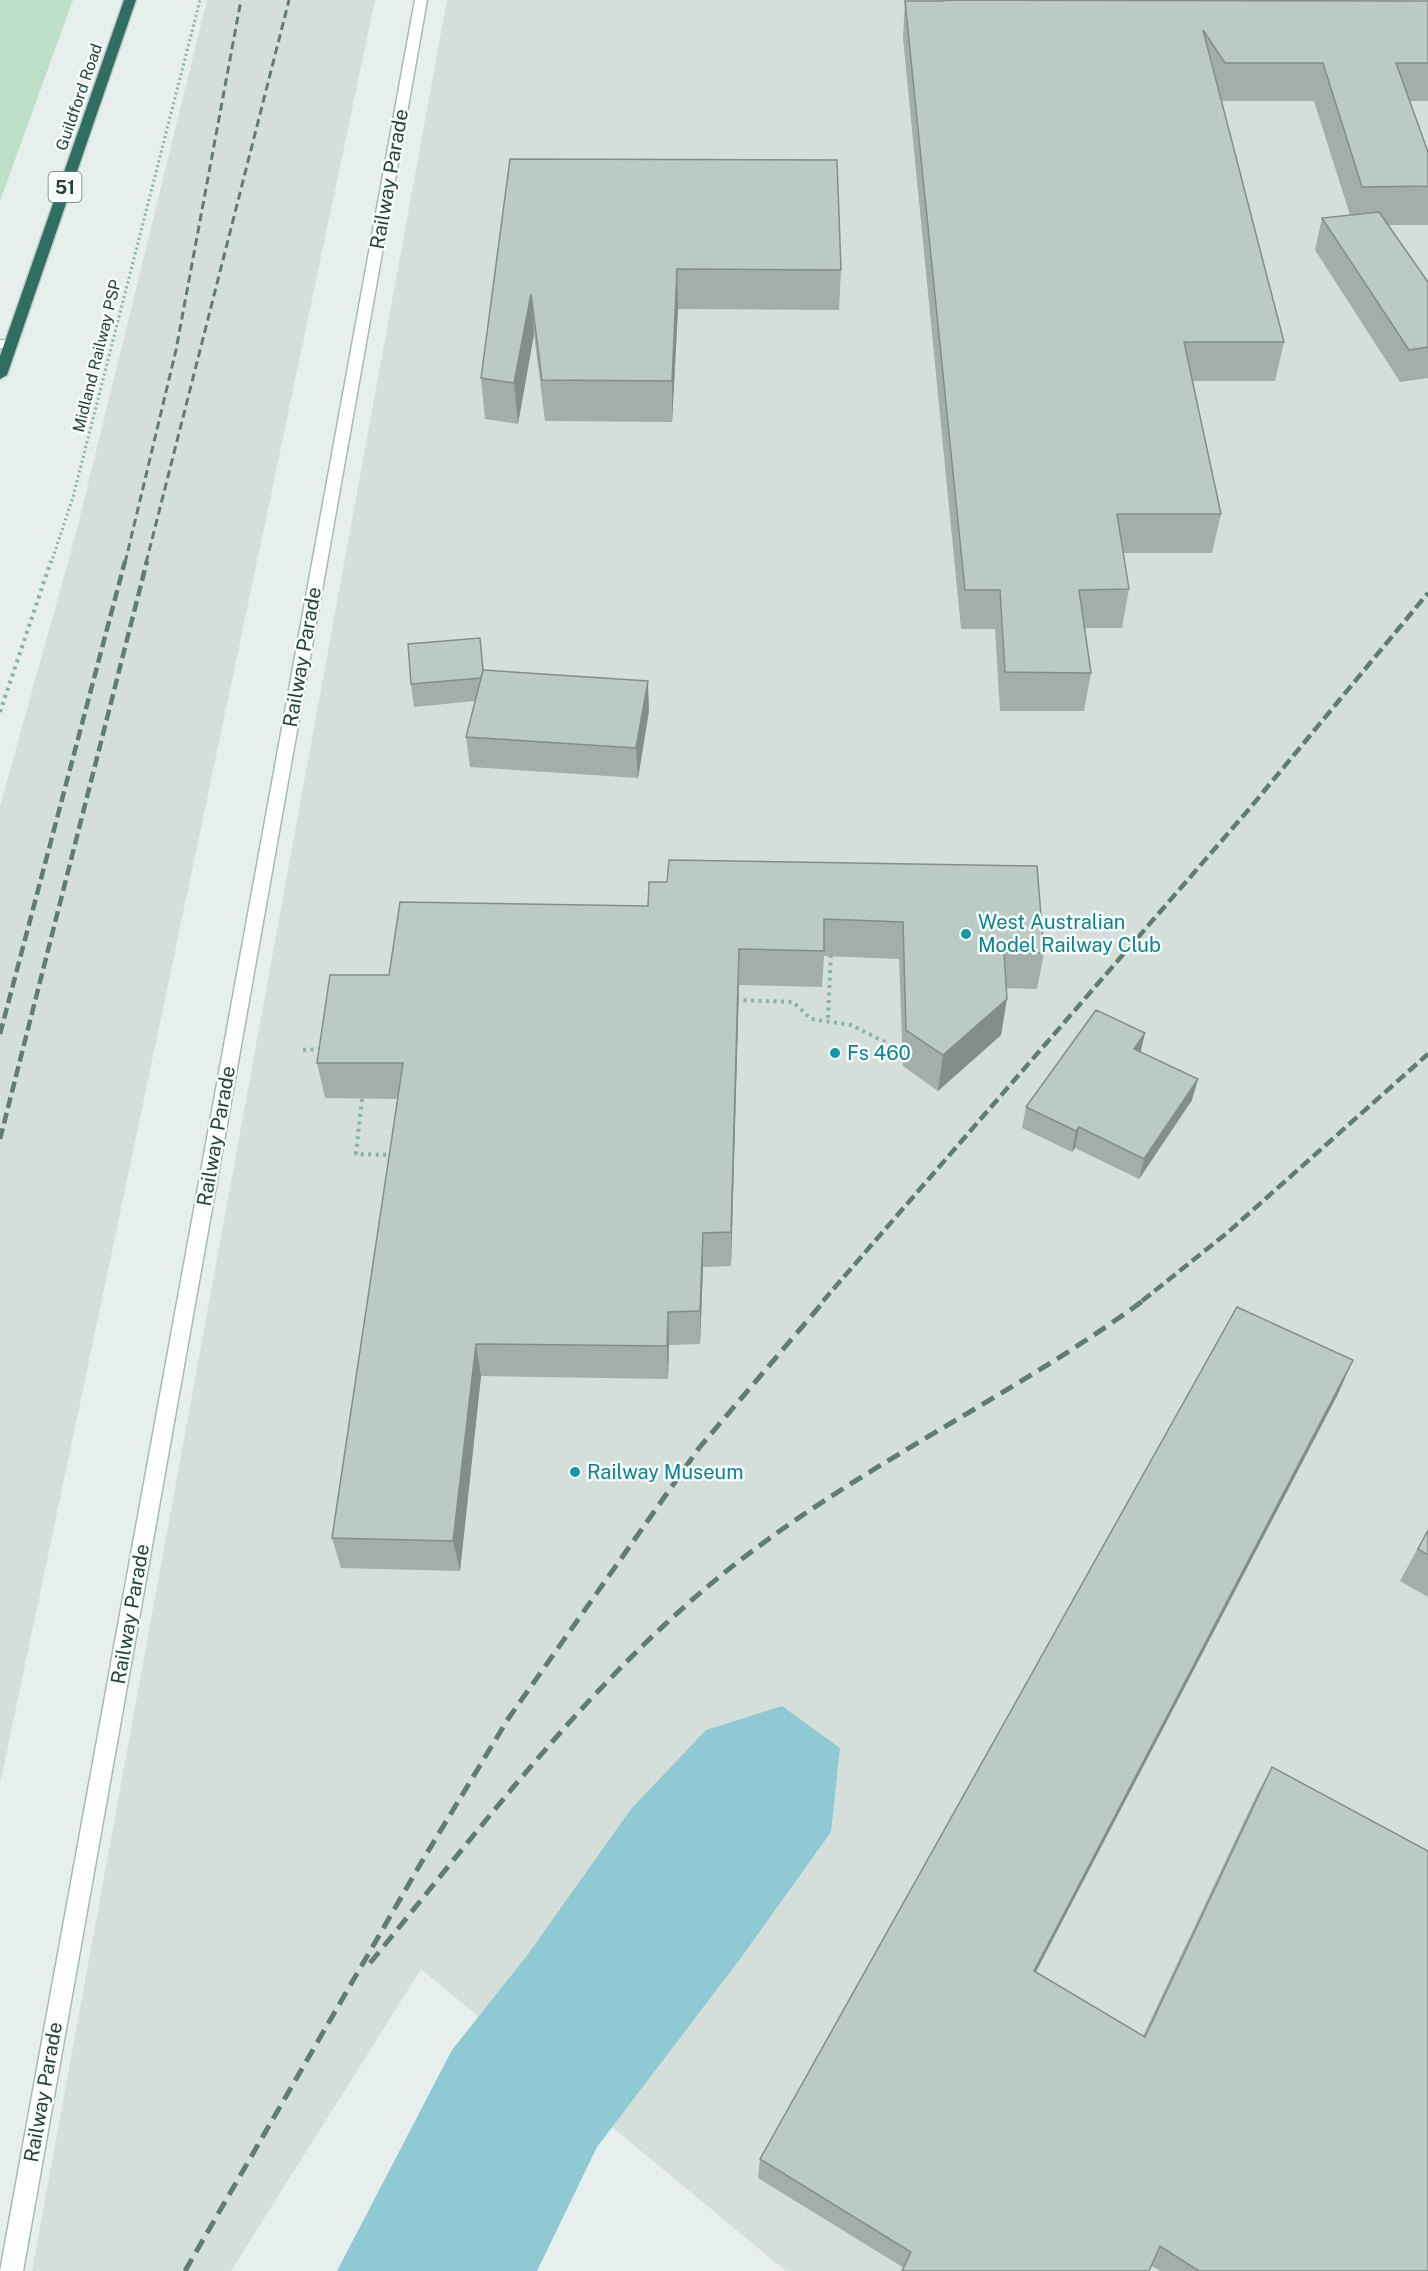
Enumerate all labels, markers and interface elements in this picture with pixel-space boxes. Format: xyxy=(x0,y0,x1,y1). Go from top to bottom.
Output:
street label: Guildford Road xyxy=(52,41,106,153)
street label: Railway Parade xyxy=(365,107,413,251)
road number: 51 xyxy=(48,172,82,202)
street label: Midland Railway PSP xyxy=(69,278,125,434)
street label: Railway Parade xyxy=(278,585,326,729)
place label: West Australian Model Railway Club xyxy=(978,910,1161,957)
marker: West Australian Model Railway Club xyxy=(959,927,973,941)
place label: Fs 460 xyxy=(847,1041,911,1065)
marker: Fs 460 xyxy=(828,1046,842,1060)
street label: Railway Parade xyxy=(192,1064,240,1208)
place label: Railway Museum xyxy=(587,1460,743,1484)
marker: Railway Museum xyxy=(568,1465,582,1479)
street label: Railway Parade xyxy=(106,1542,154,1686)
street label: Railway Parade xyxy=(19,2020,67,2164)

